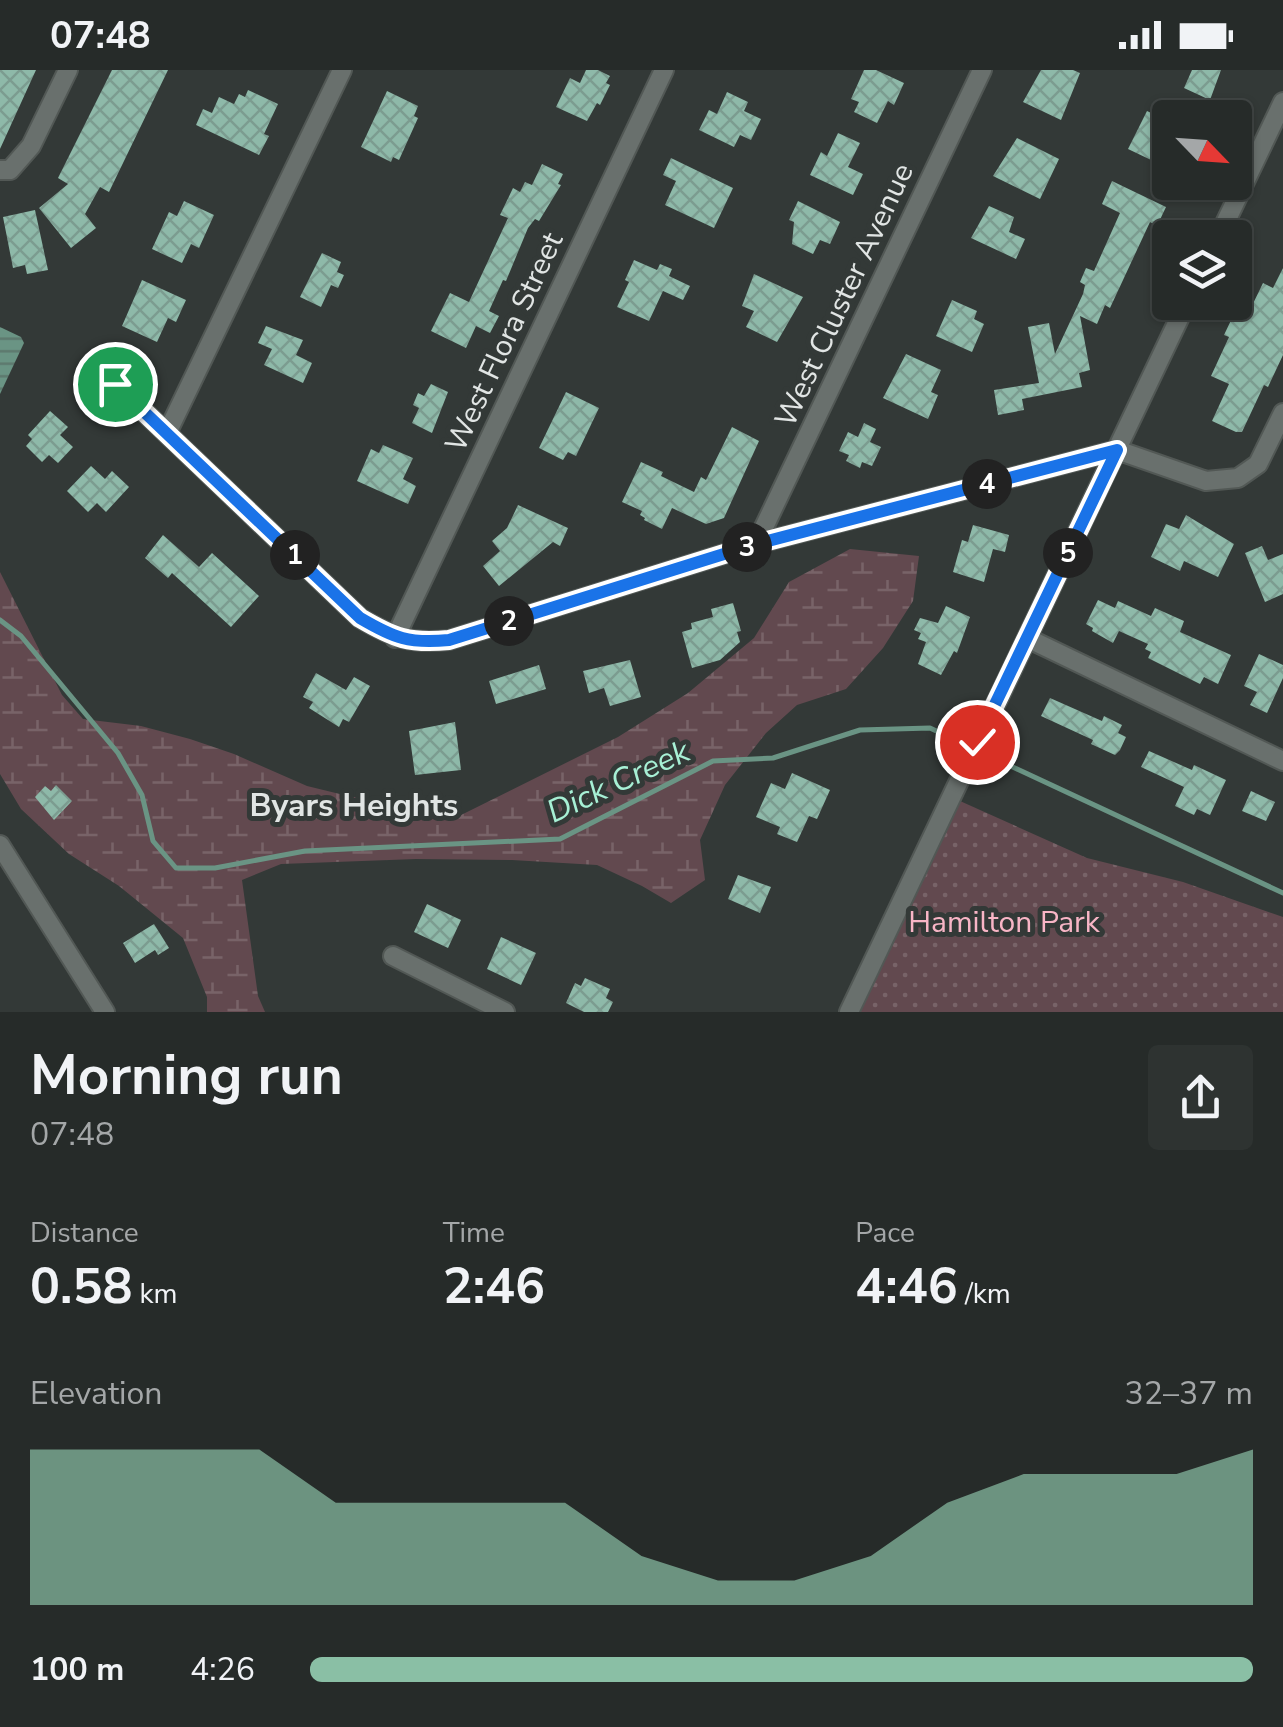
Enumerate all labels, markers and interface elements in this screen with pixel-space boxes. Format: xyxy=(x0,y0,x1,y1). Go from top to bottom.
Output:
text: 07:48 xyxy=(50,10,151,61)
north arrow xyxy=(1152,100,1252,200)
map controls xyxy=(1152,100,1252,320)
street label: West Cluster Avenue xyxy=(765,157,924,434)
button: layers xyxy=(1152,220,1252,320)
street label: West Flora Street xyxy=(436,225,573,459)
pin xyxy=(73,342,158,427)
icon: arrive xyxy=(88,357,143,412)
pin: 4 xyxy=(962,459,1012,509)
text: 4 xyxy=(979,465,995,503)
pin: 3 xyxy=(722,522,772,572)
text: 3 xyxy=(739,528,755,566)
pin: 5 xyxy=(1043,528,1093,578)
pin: 1 xyxy=(270,530,320,580)
text: 5 xyxy=(1060,534,1076,572)
text: 1 xyxy=(287,536,303,574)
pin: 2 xyxy=(484,596,534,646)
text: 2 xyxy=(501,602,517,640)
pin xyxy=(935,700,1020,785)
icon: check xyxy=(950,715,1005,770)
water label: Dick Creek xyxy=(540,729,698,833)
district label: Byars Heights xyxy=(250,784,458,827)
park label: Hamilton Park xyxy=(908,902,1101,943)
text: Morning run xyxy=(30,1038,343,1113)
button: share xyxy=(1148,1045,1253,1150)
text: 07:48 xyxy=(30,1113,114,1156)
text: Distance xyxy=(30,1214,139,1252)
text: Time xyxy=(443,1214,505,1252)
text: Pace xyxy=(855,1214,915,1252)
text: 0.58 xyxy=(30,1252,132,1321)
text: 2:46 xyxy=(443,1252,545,1321)
text: 4:46 xyxy=(855,1252,958,1321)
text: km xyxy=(132,1275,178,1313)
text: /km xyxy=(958,1275,1011,1313)
text: Elevation xyxy=(30,1372,163,1415)
text: 32–37 m xyxy=(1125,1372,1253,1415)
text: 100 m xyxy=(30,1648,124,1691)
text: 4:26 xyxy=(190,1648,255,1691)

